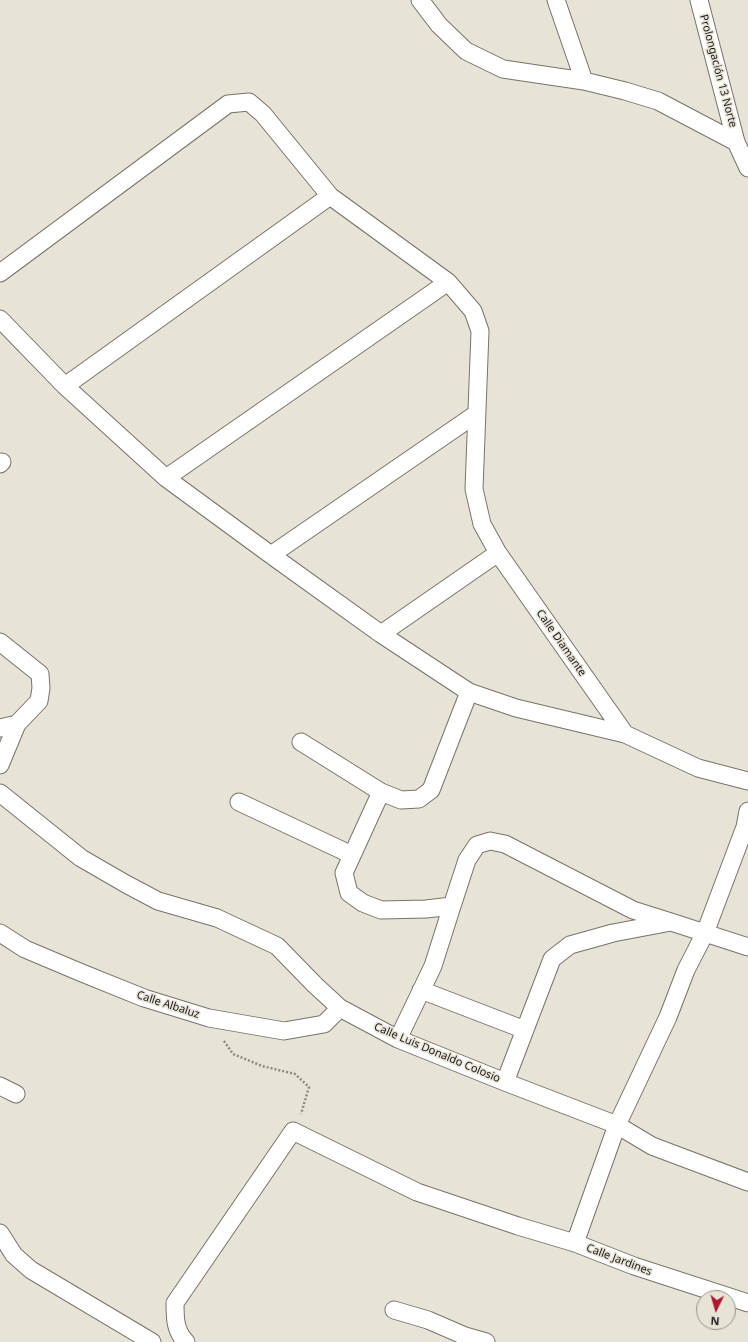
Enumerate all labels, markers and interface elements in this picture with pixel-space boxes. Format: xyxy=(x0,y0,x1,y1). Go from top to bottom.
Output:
street label: Prolongación 13 Norte xyxy=(697,13,739,129)
street label: Calle Diamante xyxy=(533,607,589,679)
street label: Calle Albaluz xyxy=(135,989,201,1021)
street label: Calle Luis Donaldo Colosio xyxy=(372,1020,502,1086)
street label: Calle Jardines xyxy=(584,1241,654,1279)
north arrow xyxy=(696,1290,736,1330)
text: N xyxy=(710,1314,720,1329)

